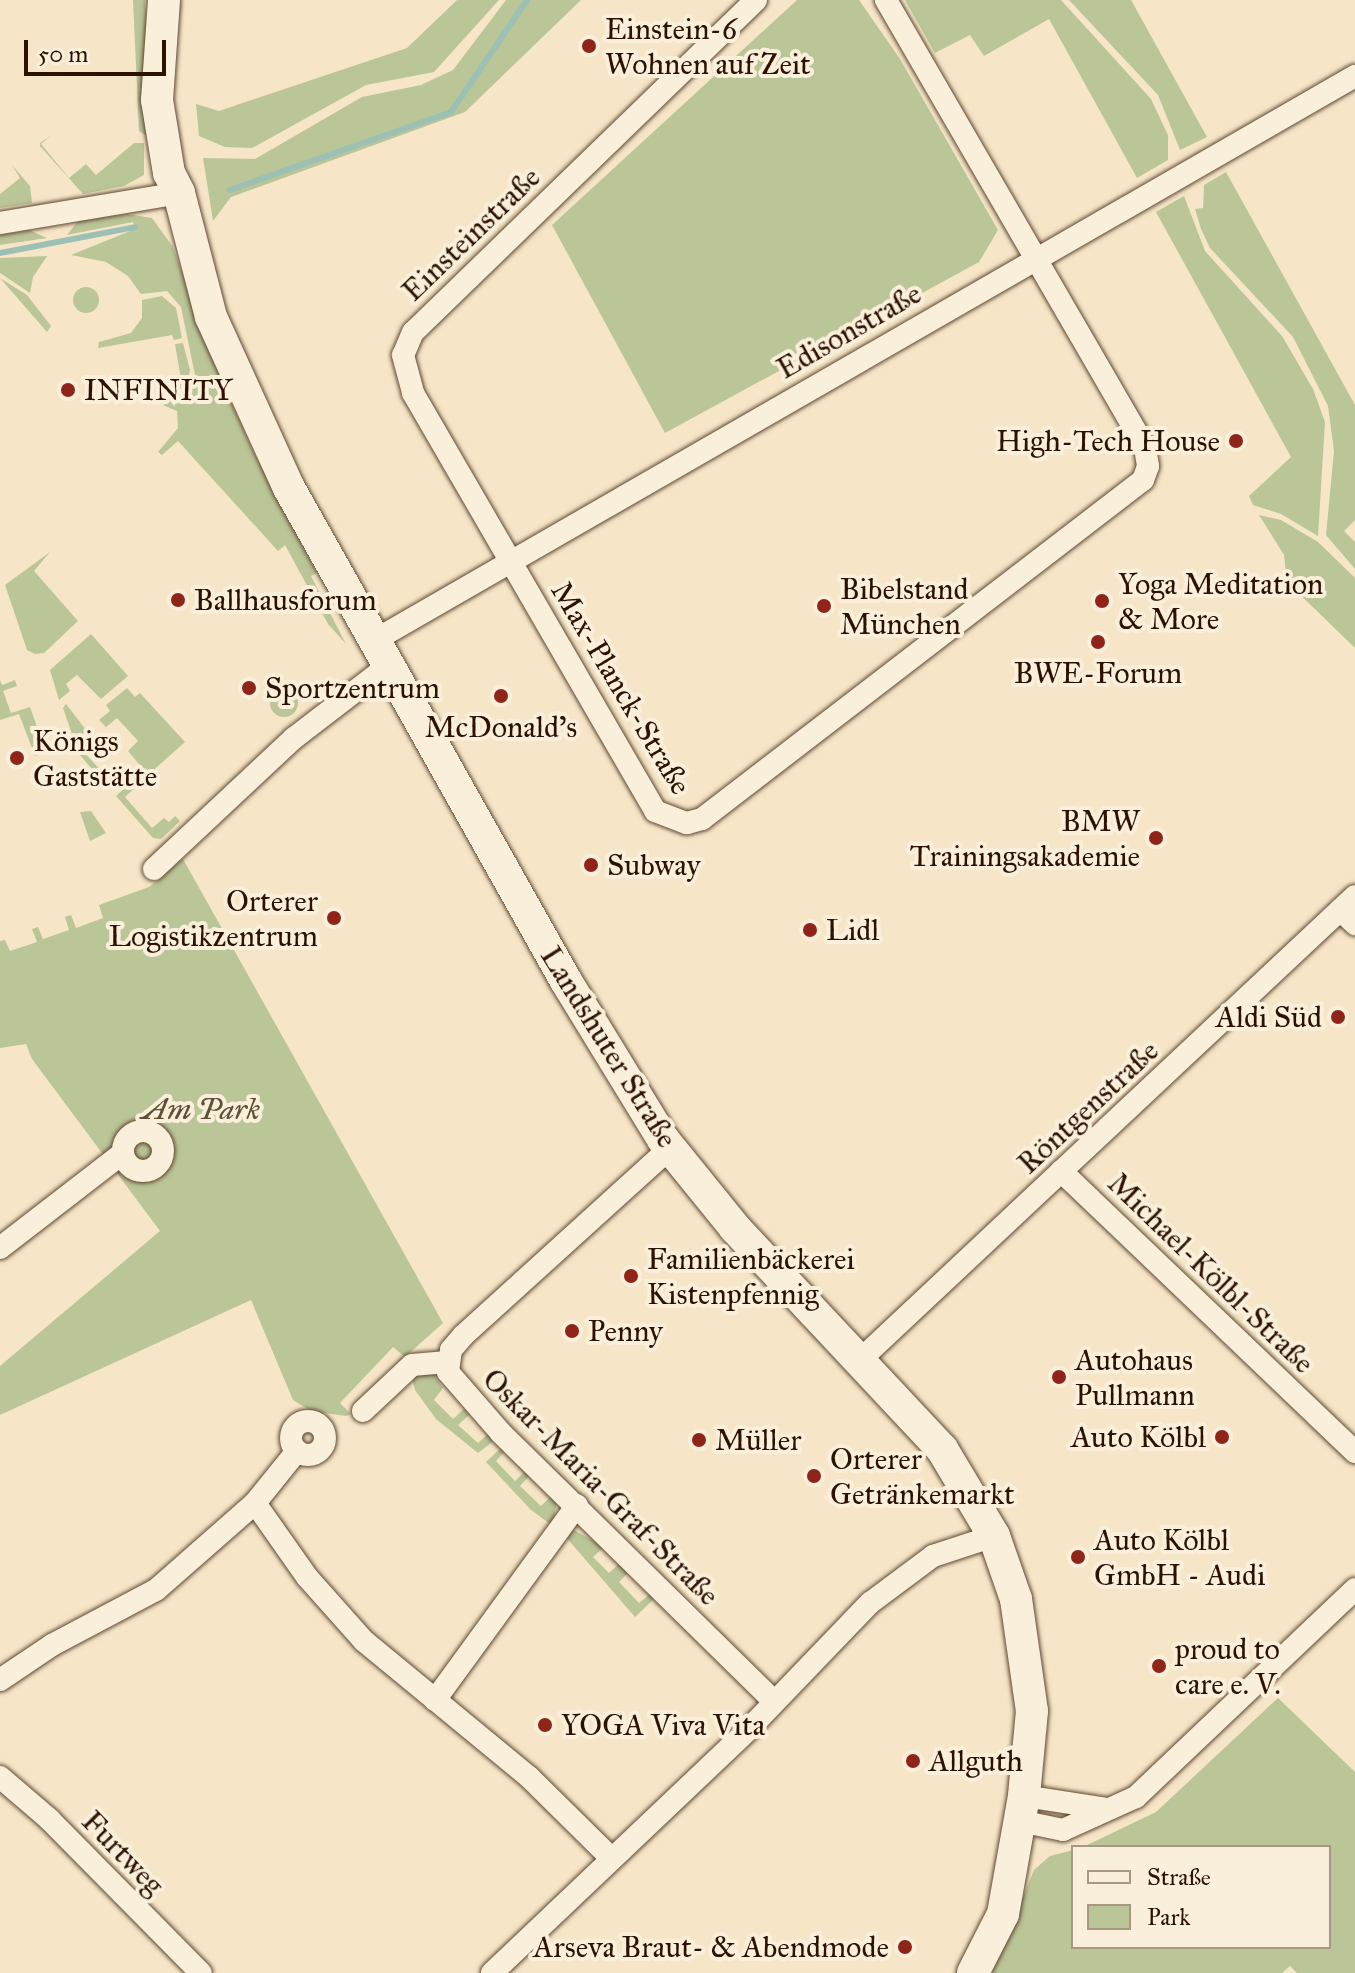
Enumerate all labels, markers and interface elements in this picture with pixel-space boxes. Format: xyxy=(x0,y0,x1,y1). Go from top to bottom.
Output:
place label: Einstein-6 Wohnen auf Zeit xyxy=(605,11,811,82)
scale bar xyxy=(28,24,170,74)
marker: Einstein-6 Wohnen auf Zeit xyxy=(580,37,598,55)
text: 50 m xyxy=(38,39,88,69)
street label: Einsteinstraße xyxy=(394,159,548,309)
street label: Edisonstraße xyxy=(770,275,928,387)
place label: INFINITY xyxy=(84,372,233,408)
marker: INFINITY xyxy=(59,381,77,399)
place label: High-Tech House xyxy=(996,423,1220,459)
marker: High-Tech House xyxy=(1227,432,1245,450)
place label: Yoga Meditation & More xyxy=(1118,566,1323,636)
place label: Bibelstand München xyxy=(840,571,969,642)
street label: Max-Planck-Straße xyxy=(543,575,699,801)
place label: Ballhausforum xyxy=(194,582,377,618)
marker: Ballhausforum xyxy=(169,591,187,609)
marker: Yoga Meditation & More xyxy=(1093,592,1111,610)
marker: Bibelstand München xyxy=(815,597,833,615)
marker: BWE-Forum xyxy=(1089,633,1107,651)
place label: BWE-Forum xyxy=(1014,655,1182,691)
place label: Sportzentrum xyxy=(265,670,440,706)
marker: Sportzentrum xyxy=(240,679,258,697)
marker: McDonald's xyxy=(492,687,510,705)
place label: McDonald's xyxy=(425,709,577,745)
place label: Königs Gaststätte xyxy=(33,723,157,794)
marker: Königs Gaststätte xyxy=(8,749,26,767)
place label: BMW Trainingsakademie xyxy=(910,803,1140,874)
marker: BMW Trainingsakademie xyxy=(1147,829,1165,847)
place label: Subway xyxy=(607,847,701,883)
marker: Subway xyxy=(582,856,600,874)
place label: Orterer Logistikzentrum xyxy=(109,883,318,954)
marker: Orterer Logistikzentrum xyxy=(325,909,343,927)
place label: Lidl xyxy=(826,912,879,948)
marker: Lidl xyxy=(801,921,819,939)
street label: Landshuter Straße xyxy=(533,940,685,1154)
place label: Aldi Süd xyxy=(1216,999,1322,1035)
marker: Aldi Süd xyxy=(1329,1008,1347,1026)
street label: Röntgenstraße xyxy=(1010,1033,1166,1181)
park label: Am Park xyxy=(142,1091,260,1127)
street label: Michael-Kölbl-Straße xyxy=(1100,1165,1322,1381)
place label: Familienbäckerei Kistenpfennig xyxy=(647,1241,855,1312)
marker: Familienbäckerei Kistenpfennig xyxy=(622,1267,640,1285)
place label: Penny xyxy=(588,1313,663,1349)
marker: Penny xyxy=(563,1322,581,1340)
place label: Autohaus Pullmann xyxy=(1075,1342,1195,1412)
street label: Oskar-Maria-Graf-Straße xyxy=(475,1361,727,1613)
marker: Autohaus Pullmann xyxy=(1050,1368,1068,1386)
place label: Auto Kölbl xyxy=(1071,1419,1206,1455)
place label: Müller xyxy=(715,1422,801,1458)
marker: Auto Kölbl xyxy=(1213,1428,1231,1446)
marker: Müller xyxy=(690,1431,708,1449)
place label: Orterer Getränkemarkt xyxy=(830,1441,1015,1512)
marker: Orterer Getränkemarkt xyxy=(805,1467,823,1485)
place label: Auto Kölbl GmbH - Audi xyxy=(1094,1522,1265,1592)
marker: Auto Kölbl GmbH - Audi xyxy=(1069,1548,1087,1566)
place label: proud to care e. V. xyxy=(1175,1631,1281,1702)
marker: proud to care e. V. xyxy=(1150,1657,1168,1675)
place label: YOGA Viva Vita xyxy=(561,1707,765,1743)
marker: YOGA Viva Vita xyxy=(536,1716,554,1734)
place label: Allguth xyxy=(929,1743,1023,1779)
marker: Allguth xyxy=(904,1752,922,1770)
street label: Furtweg xyxy=(74,1803,172,1903)
legend xyxy=(1071,1845,1331,1949)
text: Straße xyxy=(1147,1862,1211,1892)
text: Park xyxy=(1147,1902,1190,1932)
place label: Arseva Braut- & Abendmode xyxy=(533,1929,889,1965)
marker: Arseva Braut- & Abendmode xyxy=(896,1938,914,1956)

